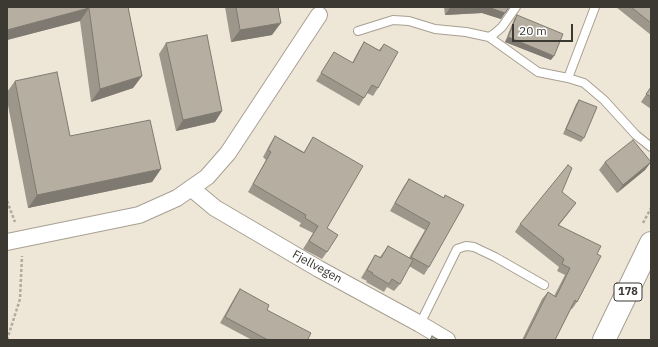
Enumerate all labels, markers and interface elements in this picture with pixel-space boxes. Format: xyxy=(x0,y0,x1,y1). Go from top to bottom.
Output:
scale bar xyxy=(514,16,575,42)
text: 20 m xyxy=(519,23,547,38)
street label: Fjellvegen xyxy=(290,247,344,287)
road number: 178 xyxy=(614,283,642,301)

